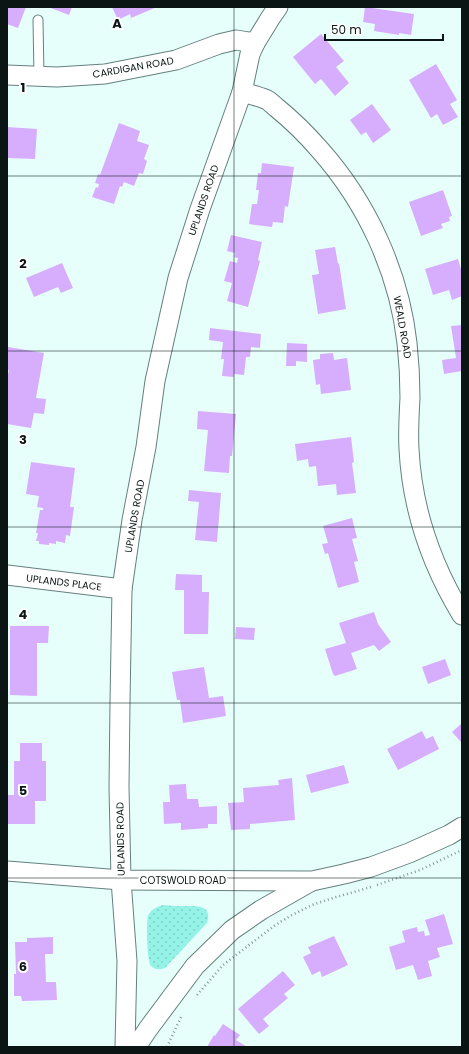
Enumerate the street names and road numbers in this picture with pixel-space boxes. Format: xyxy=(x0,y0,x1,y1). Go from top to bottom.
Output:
street label: CARDIGAN ROAD xyxy=(91,53,175,82)
street label: UPLANDS ROAD xyxy=(184,163,223,238)
street label: WEALD ROAD xyxy=(390,295,415,360)
street label: UPLANDS ROAD xyxy=(121,478,148,554)
street label: UPLANDS PLACE xyxy=(25,570,103,595)
street label: UPLANDS ROAD xyxy=(112,802,129,876)
street label: COTSWOLD ROAD xyxy=(140,873,226,888)

